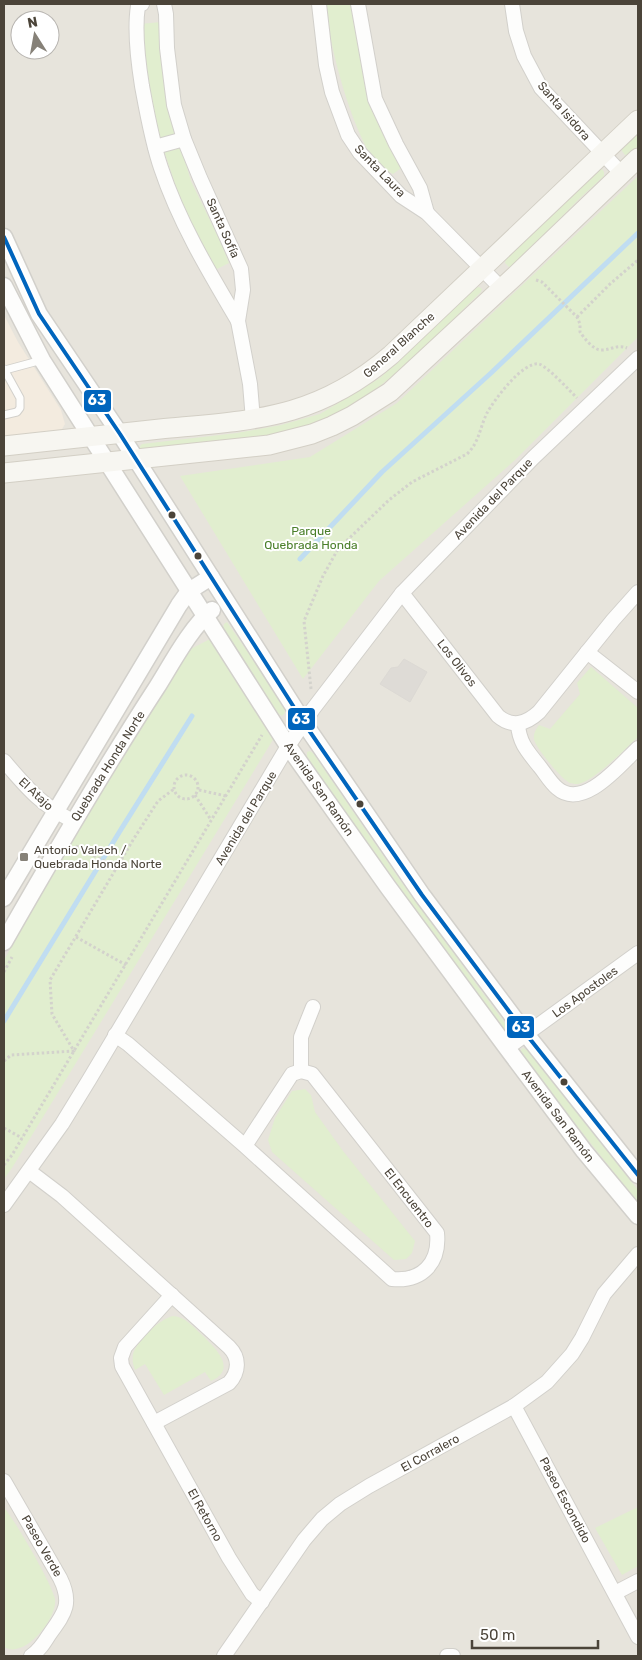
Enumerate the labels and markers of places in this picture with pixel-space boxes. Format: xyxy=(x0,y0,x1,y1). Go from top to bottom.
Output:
unlabelled marker xyxy=(167,510,177,520)
unlabelled marker xyxy=(193,551,203,561)
unlabelled marker xyxy=(355,799,365,809)
place label: Antonio Valech / Quebrada Honda Norte xyxy=(34,843,162,871)
marker: Antonio Valech / Quebrada Honda Norte xyxy=(18,851,30,863)
unlabelled marker xyxy=(559,1077,569,1087)

